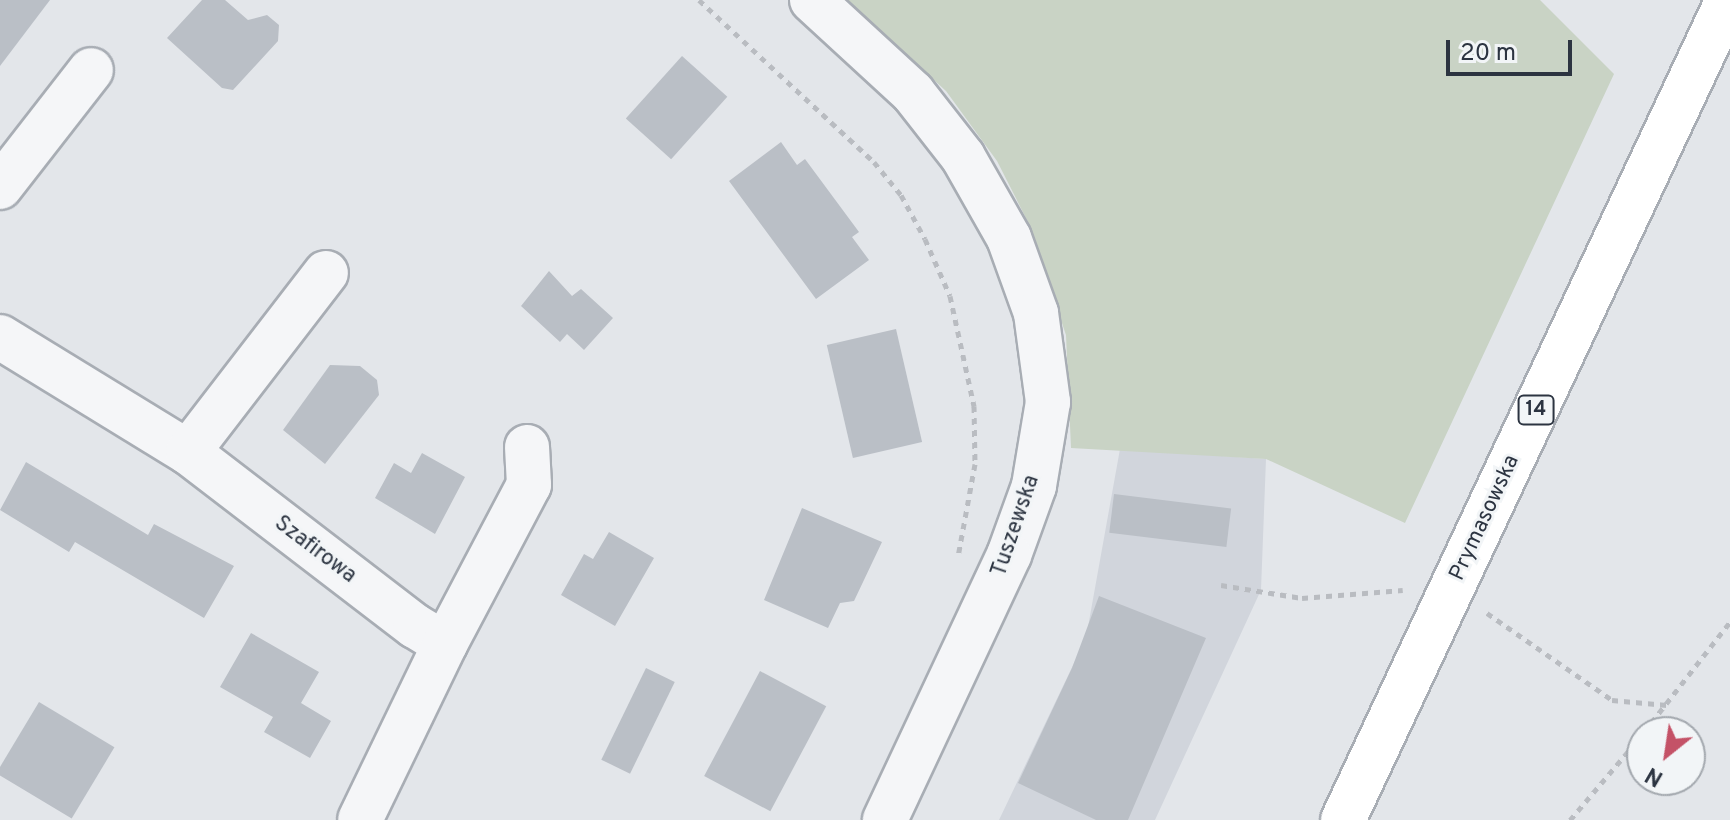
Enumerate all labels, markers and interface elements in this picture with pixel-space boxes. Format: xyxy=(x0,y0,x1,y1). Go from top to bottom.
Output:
scale bar xyxy=(1450,24,1576,74)
text: 20 m xyxy=(1460,39,1516,69)
road number: 14 xyxy=(1516,394,1556,426)
street label: Prymasowska xyxy=(1444,451,1526,585)
street label: Tuszewska xyxy=(986,472,1046,580)
street label: Szafirowa xyxy=(269,511,361,589)
north arrow xyxy=(1626,716,1706,796)
text: N xyxy=(1641,760,1668,791)

